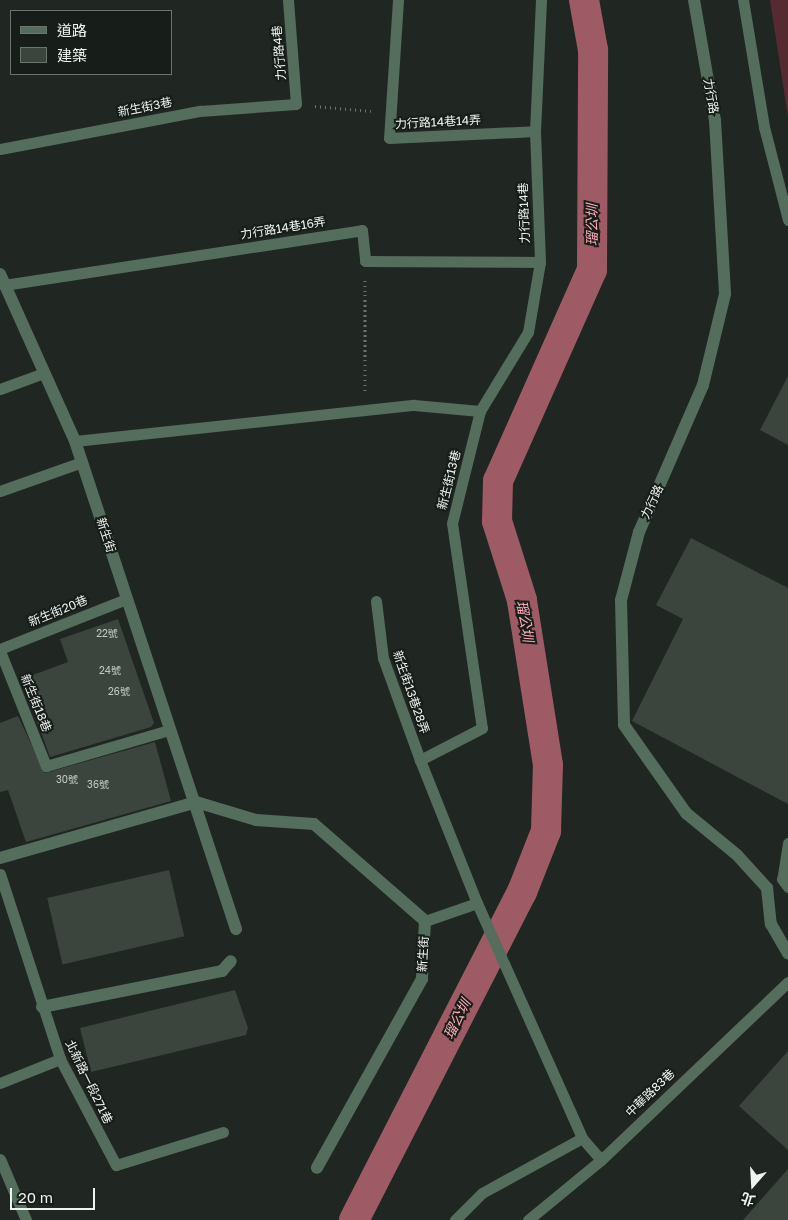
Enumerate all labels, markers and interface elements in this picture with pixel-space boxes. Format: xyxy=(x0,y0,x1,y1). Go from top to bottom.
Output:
legend xyxy=(10,10,172,75)
text: 道路 xyxy=(57,21,87,39)
street label: 力行路4巷 xyxy=(269,25,289,81)
text: 建築 xyxy=(57,46,87,64)
street label: 力行路 xyxy=(701,77,721,115)
street label: 新生街3巷 xyxy=(117,95,173,119)
street label: 力行路14巷14弄 xyxy=(395,113,481,131)
street label: 力行路14巷 xyxy=(516,182,532,244)
water label: 瑠公圳 xyxy=(584,204,600,246)
street label: 力行路14巷16弄 xyxy=(239,214,327,242)
street label: 新生街13巷 xyxy=(435,449,463,511)
street label: 力行路 xyxy=(638,483,666,521)
street label: 新生街 xyxy=(94,516,118,554)
street label: 新生街20巷 xyxy=(26,593,90,629)
water label: 瑠公圳 xyxy=(513,599,537,643)
house number: 22號 xyxy=(96,628,118,640)
street label: 新生街13巷28弄 xyxy=(390,648,432,736)
house number: 24號 xyxy=(99,665,121,677)
street label: 新生街18巷 xyxy=(18,672,54,734)
house number: 26號 xyxy=(108,686,130,698)
house number: 30號 xyxy=(56,774,78,786)
house number: 36號 xyxy=(87,779,109,791)
street label: 新生街 xyxy=(415,936,431,972)
water label: 瑠公圳 xyxy=(440,996,474,1042)
street label: 北新路一段271巷 xyxy=(63,1038,115,1126)
street label: 中華路83巷 xyxy=(623,1066,677,1120)
north arrow xyxy=(728,1160,778,1210)
scale bar xyxy=(12,1178,98,1210)
text: 20 m xyxy=(18,1188,53,1206)
text: 北 xyxy=(739,1189,757,1210)

